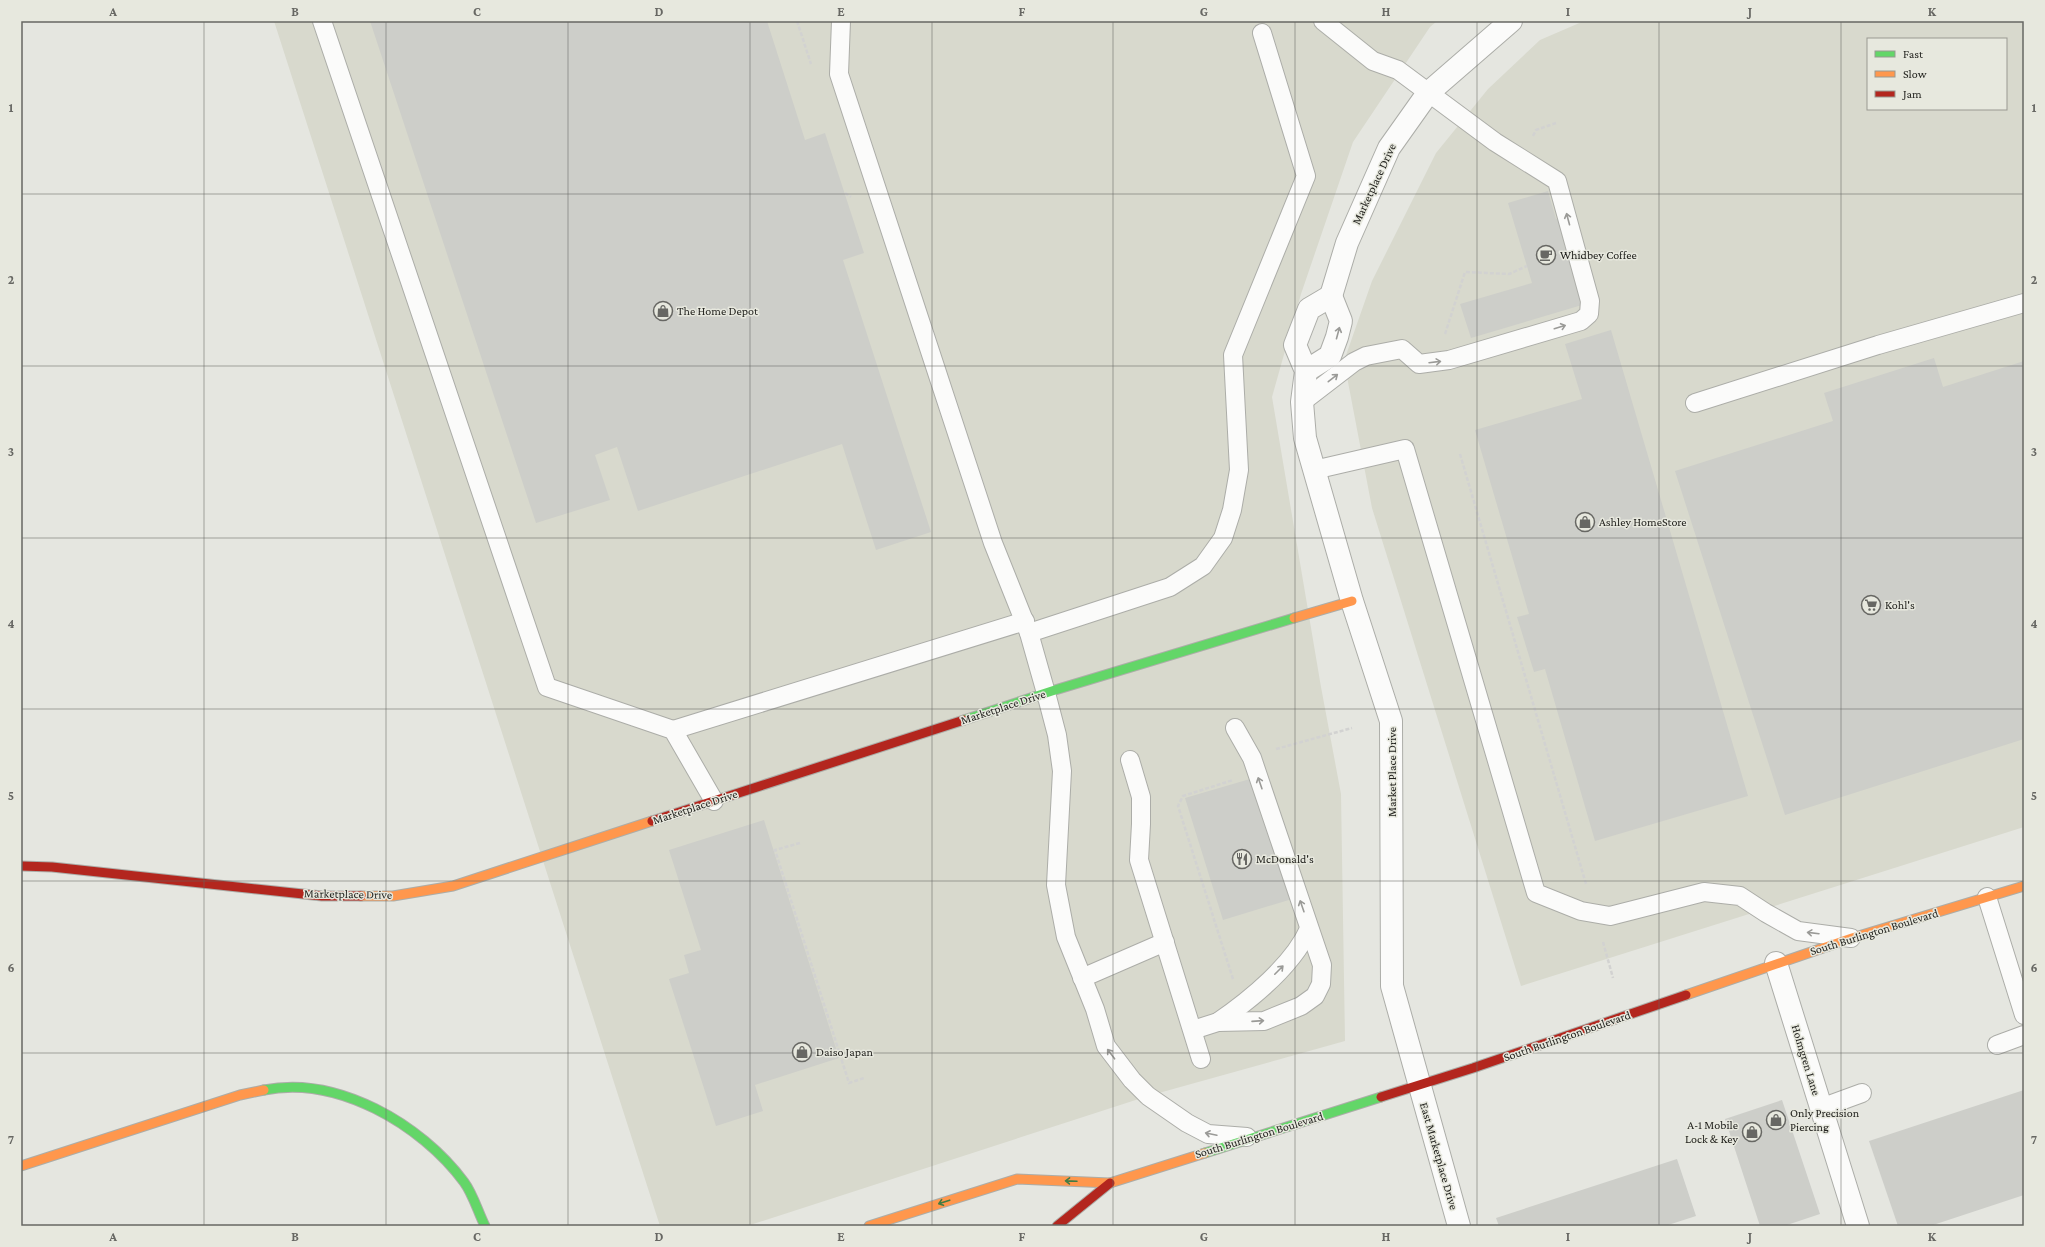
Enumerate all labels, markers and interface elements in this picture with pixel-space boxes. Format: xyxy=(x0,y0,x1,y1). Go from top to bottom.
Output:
text: A xyxy=(108,4,117,19)
text: B xyxy=(291,4,299,19)
text: C xyxy=(473,4,481,19)
text: D xyxy=(655,4,664,19)
text: E xyxy=(837,4,845,19)
text: F xyxy=(1019,4,1026,19)
text: G xyxy=(1200,4,1208,19)
text: H xyxy=(1382,4,1391,19)
text: I xyxy=(1566,4,1570,19)
text: J xyxy=(1746,4,1752,19)
text: K xyxy=(1928,4,1937,19)
legend xyxy=(1867,38,2007,110)
text: Fast xyxy=(1903,47,1924,61)
text: Slow xyxy=(1903,67,1927,81)
text: Jam xyxy=(1902,87,1922,101)
text: 1 xyxy=(9,100,14,115)
text: 1 xyxy=(2032,100,2037,115)
street label: Marketplace Drive xyxy=(1349,141,1399,227)
one-way arrow xyxy=(1563,213,1571,226)
cafe icon: Whidbey Coffee xyxy=(1535,244,1557,266)
place label: Whidbey Coffee xyxy=(1560,248,1637,262)
text: 2 xyxy=(8,272,15,287)
text: 2 xyxy=(2031,272,2038,287)
shop icon: The Home Depot xyxy=(652,300,674,322)
place label: The Home Depot xyxy=(677,304,759,318)
one-way arrow xyxy=(1553,323,1566,330)
one-way arrow xyxy=(1335,327,1342,340)
one-way arrow xyxy=(1428,358,1441,366)
one-way arrow xyxy=(1327,374,1338,383)
text: 3 xyxy=(8,444,14,459)
text: 3 xyxy=(2031,444,2037,459)
shop icon: Ashley HomeStore xyxy=(1574,511,1596,533)
place label: Ashley HomeStore xyxy=(1599,515,1687,529)
supermarket icon: Kohl's xyxy=(1860,594,1882,616)
place label: Kohl's xyxy=(1885,598,1915,612)
text: 4 xyxy=(7,616,15,631)
text: 4 xyxy=(2030,616,2038,631)
street label: Marketplace Drive xyxy=(959,687,1047,727)
street label: Market Place Drive xyxy=(1385,727,1399,817)
one-way arrow xyxy=(1256,776,1263,789)
street label: Marketplace Drive xyxy=(651,787,739,827)
text: 5 xyxy=(8,788,14,803)
text: 5 xyxy=(2031,788,2037,803)
restaurant icon: McDonald's xyxy=(1231,848,1253,870)
place label: McDonald's xyxy=(1256,852,1314,866)
street label: Marketplace Drive xyxy=(304,886,392,902)
one-way arrow xyxy=(1297,900,1305,912)
street label: South Burlington Boulevard xyxy=(1808,906,1940,958)
one-way arrow xyxy=(1807,929,1820,937)
text: 6 xyxy=(7,960,15,975)
text: 6 xyxy=(2030,960,2038,975)
one-way arrow xyxy=(1274,965,1284,975)
street label: South Burlington Boulevard xyxy=(1502,1007,1633,1064)
one-way arrow xyxy=(1251,1017,1264,1024)
street label: Holmgren Lane xyxy=(1789,1023,1823,1097)
shop icon: Daiso Japan xyxy=(791,1041,813,1063)
place label: Daiso Japan xyxy=(816,1045,874,1059)
one-way arrow xyxy=(1107,1048,1116,1059)
street label: East Marketplace Drive xyxy=(1417,1101,1461,1211)
place label: Only Precision Piercing xyxy=(1790,1106,1860,1134)
street label: South Burlington Boulevard xyxy=(1193,1109,1325,1161)
shop icon: Only Precision Piercing xyxy=(1765,1109,1787,1131)
place label: A-1 Mobile Lock & Key xyxy=(1685,1118,1738,1146)
shop icon: A-1 Mobile Lock & Key xyxy=(1741,1121,1763,1143)
one-way arrow xyxy=(1204,1129,1217,1137)
text: 7 xyxy=(8,1132,14,1147)
text: 7 xyxy=(2031,1132,2037,1147)
one-way arrow xyxy=(1065,1177,1078,1185)
one-way arrow xyxy=(938,1199,951,1206)
text: A xyxy=(108,1229,117,1244)
text: B xyxy=(291,1229,299,1244)
text: C xyxy=(473,1229,481,1244)
text: D xyxy=(655,1229,664,1244)
text: E xyxy=(837,1229,845,1244)
text: F xyxy=(1019,1229,1026,1244)
text: G xyxy=(1200,1229,1208,1244)
text: H xyxy=(1382,1229,1391,1244)
text: I xyxy=(1566,1229,1570,1244)
text: J xyxy=(1746,1229,1752,1244)
text: K xyxy=(1928,1229,1937,1244)

